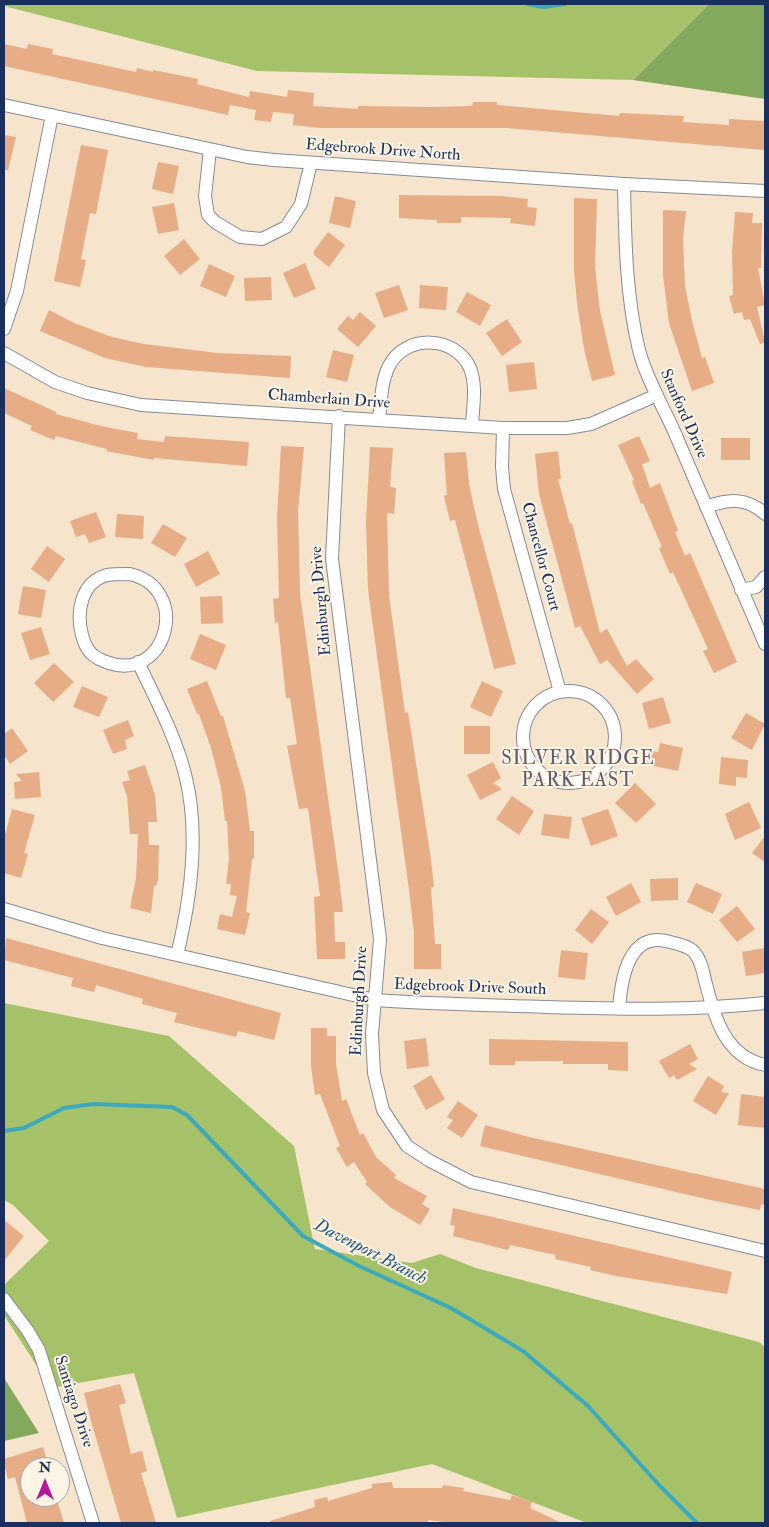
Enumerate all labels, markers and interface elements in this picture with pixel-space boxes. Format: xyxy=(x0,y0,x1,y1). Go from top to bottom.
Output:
street label: Edgebrook Drive North xyxy=(305,136,461,166)
street label: Stanford Drive xyxy=(655,366,711,462)
street label: Chamberlain Drive xyxy=(267,386,391,414)
street label: Chancellor Court xyxy=(516,500,564,614)
street label: Edinburgh Drive xyxy=(308,545,336,657)
district label: SILVER RIDGE PARK EAST xyxy=(500,749,656,793)
street label: Edinburgh Drive xyxy=(348,946,372,1056)
street label: Edgebrook Drive South xyxy=(393,976,547,1000)
water label: Davenport Branch xyxy=(310,1215,430,1291)
street label: Santiago Drive xyxy=(49,1354,97,1450)
north arrow xyxy=(20,1457,70,1507)
text: N xyxy=(39,1459,51,1476)

